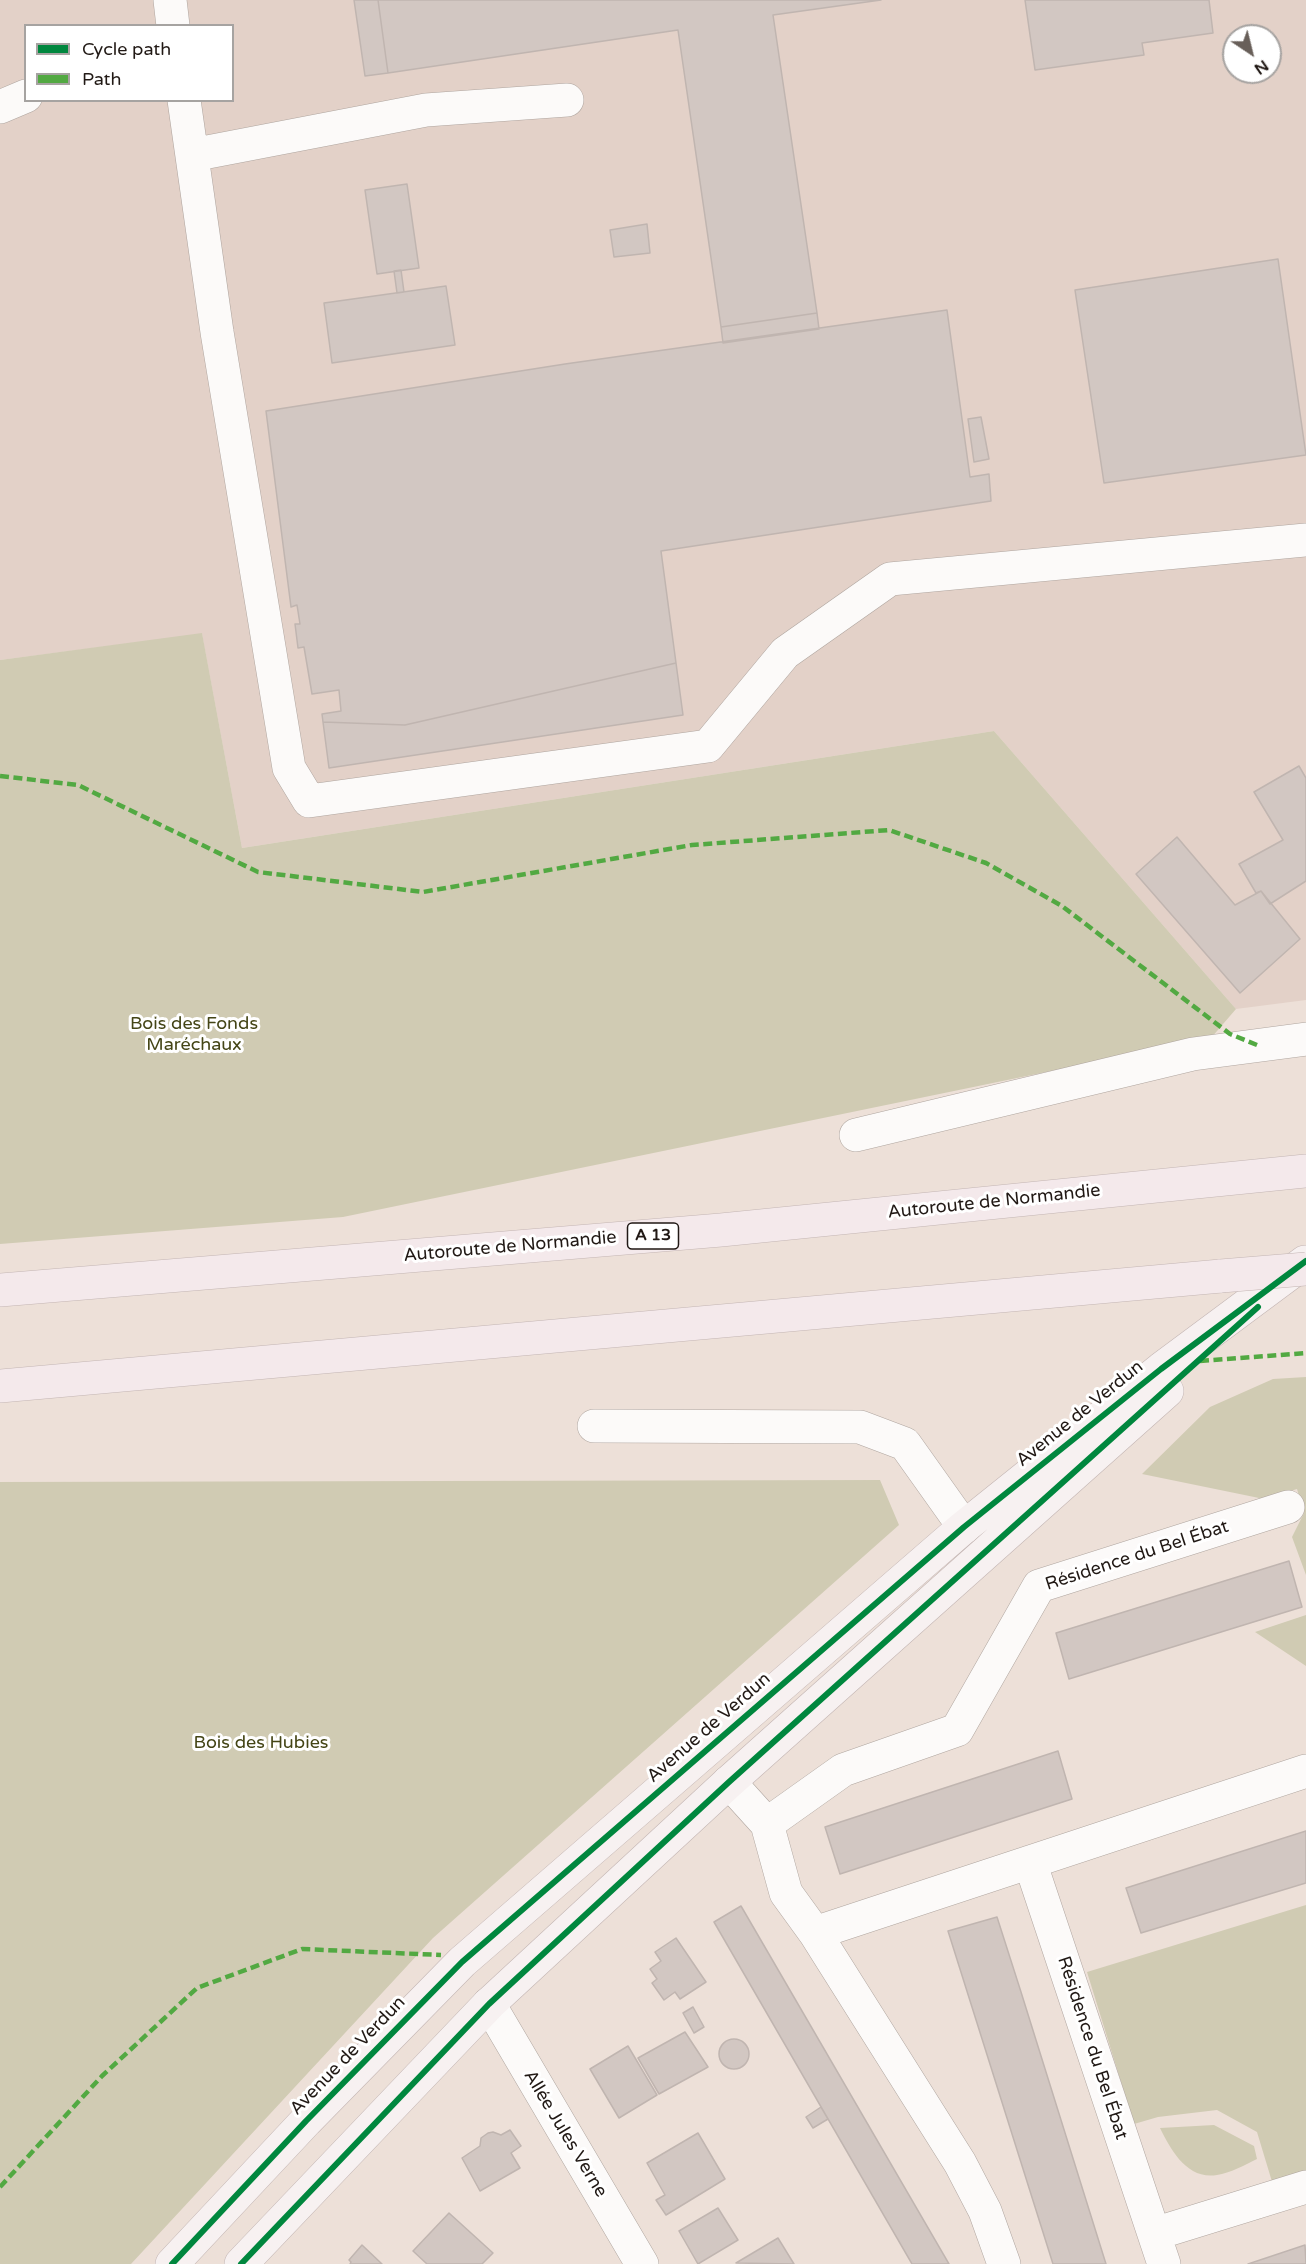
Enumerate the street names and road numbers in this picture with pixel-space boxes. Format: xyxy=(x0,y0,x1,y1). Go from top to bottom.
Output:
street label: Autoroute de Normandie xyxy=(887,1180,1101,1224)
road number: A 13 xyxy=(628,1223,678,1249)
street label: Autoroute de Normandie xyxy=(403,1227,617,1267)
street label: Avenue de Verdun xyxy=(1012,1356,1148,1472)
street label: Résidence du Bel Ébat xyxy=(1043,1516,1231,1596)
street label: Avenue de Verdun xyxy=(643,1668,775,1788)
street label: Résidence du Bel Ébat xyxy=(1052,1954,1132,2142)
street label: Avenue de Verdun xyxy=(286,1992,410,2120)
street label: Allée Jules Verne xyxy=(519,2067,611,2201)

